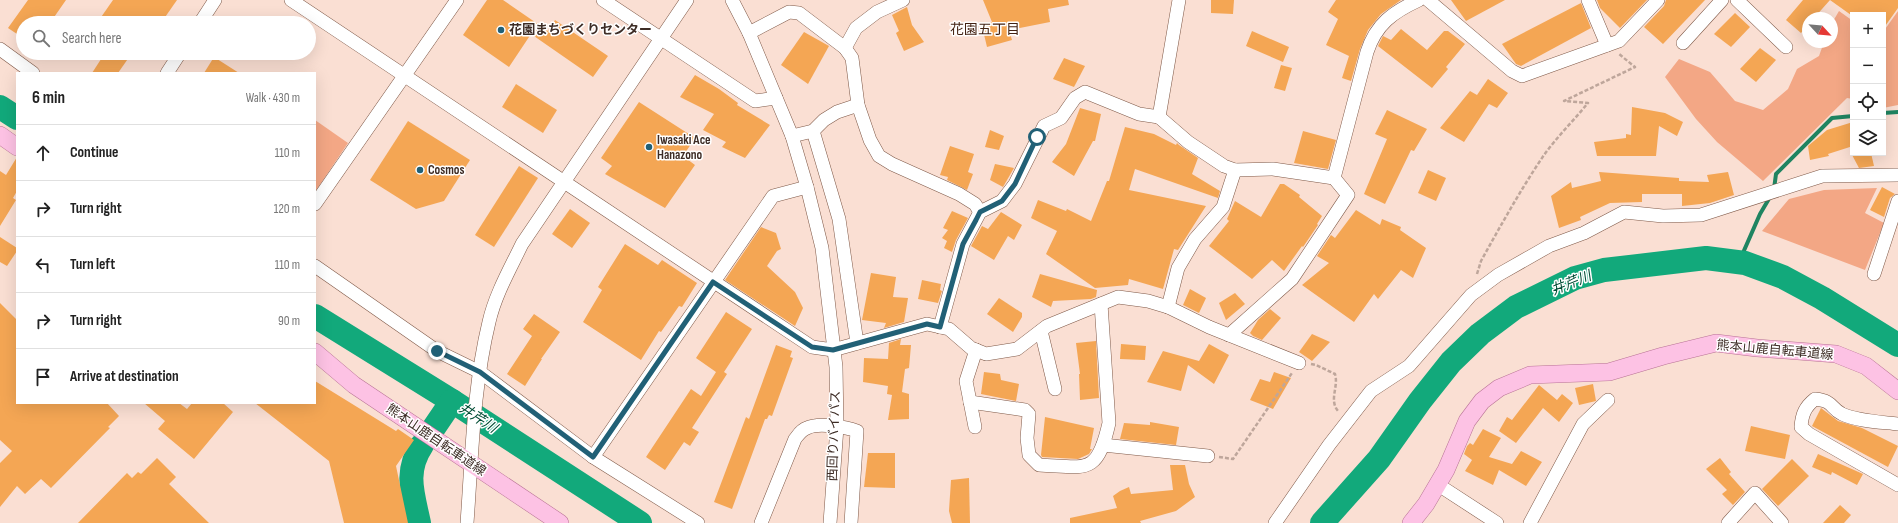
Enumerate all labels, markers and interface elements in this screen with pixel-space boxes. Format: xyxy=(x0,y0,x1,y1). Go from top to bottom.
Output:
north arrow xyxy=(1802,12,1838,48)
map controls xyxy=(1850,12,1886,156)
button: + xyxy=(1850,12,1886,48)
search box xyxy=(16,16,316,60)
district label: 花園五丁目 xyxy=(950,21,1020,38)
place label: 花園まちづくりセンター xyxy=(509,22,652,38)
marker: 花園まちづくりセンター xyxy=(496,25,506,35)
icon: search xyxy=(30,27,52,49)
text: Search here xyxy=(62,29,122,48)
button: − xyxy=(1850,48,1886,84)
button: locate xyxy=(1850,84,1886,120)
text: 6 min xyxy=(32,88,65,108)
text: Walk · 430 m xyxy=(246,90,300,106)
button: layers xyxy=(1850,120,1886,156)
route start xyxy=(1028,128,1046,146)
place label: Iwasaki Ace Hanazono xyxy=(657,132,711,163)
icon: ahead xyxy=(32,142,54,164)
marker: Iwasaki Ace Hanazono xyxy=(644,142,654,152)
text: Continue xyxy=(70,143,119,162)
text: 110 m xyxy=(275,145,300,161)
place label: Cosmos xyxy=(428,162,465,178)
marker: Cosmos xyxy=(415,165,425,175)
icon: right xyxy=(32,198,54,220)
text: Turn right xyxy=(70,199,122,218)
text: 120 m xyxy=(274,201,300,217)
icon: left xyxy=(32,254,54,276)
text: Turn left xyxy=(70,255,115,274)
text: 110 m xyxy=(275,257,300,273)
water label: 井芹川 xyxy=(1548,267,1596,299)
icon: right xyxy=(32,310,54,332)
text: Turn right xyxy=(70,311,122,330)
text: 90 m xyxy=(278,313,300,329)
street label: 熊本山鹿自転車道線 xyxy=(1716,337,1834,363)
route end xyxy=(428,342,446,360)
icon: arrive xyxy=(32,366,54,388)
text: Arrive at destination xyxy=(70,367,179,386)
street label: 西回りバイパス xyxy=(824,390,844,482)
water label: 井芹川 xyxy=(456,399,502,438)
street label: 熊本山鹿自転車道線 xyxy=(383,401,489,479)

